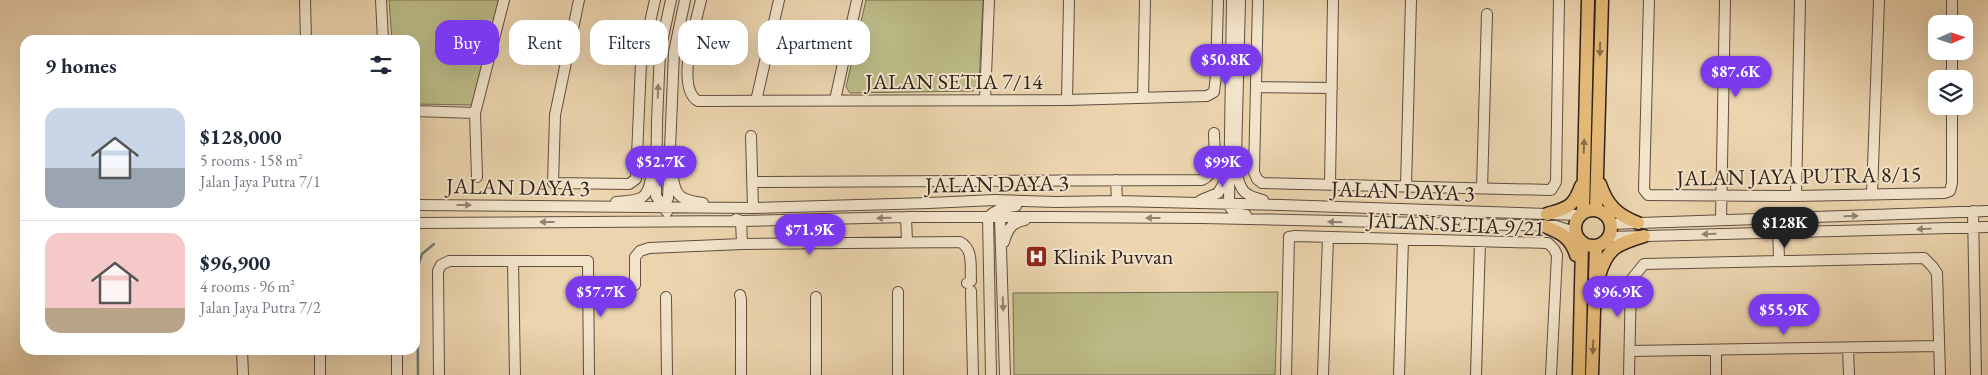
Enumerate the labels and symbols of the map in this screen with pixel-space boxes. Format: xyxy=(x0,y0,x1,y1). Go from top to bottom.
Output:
north arrow xyxy=(1928,15,1972,60)
one-way arrow xyxy=(1596,41,1604,57)
pin: $50.8K xyxy=(1185,44,1267,86)
pin: $87.6K xyxy=(1695,56,1777,98)
street label: JALAN SETIA 7/14 xyxy=(863,67,1043,96)
one-way arrow xyxy=(654,83,662,99)
one-way arrow xyxy=(1581,138,1589,154)
pin: $52.7K xyxy=(620,146,702,188)
pin: $99K xyxy=(1193,146,1253,188)
street label: JALAN JAYA PUTRA 8/15 xyxy=(1674,159,1922,193)
street label: JALAN DAYA 3 xyxy=(923,168,1069,200)
street label: JALAN DAYA 3 xyxy=(444,171,590,203)
street label: JALAN DAYA 3 xyxy=(1329,174,1475,208)
one-way arrow xyxy=(456,201,472,209)
street label: JALAN SETIA 9/21 xyxy=(1365,205,1545,243)
pin: $128K xyxy=(1750,206,1820,249)
one-way arrow xyxy=(1844,212,1860,220)
pin: $71.9K xyxy=(769,214,851,256)
one-way arrow xyxy=(876,214,892,222)
one-way arrow xyxy=(1145,214,1161,222)
one-way arrow xyxy=(538,218,554,226)
one-way arrow xyxy=(1326,218,1342,226)
one-way arrow xyxy=(1916,225,1932,233)
one-way arrow xyxy=(1701,230,1717,238)
place label: Klinik Puvvan xyxy=(1053,242,1174,271)
hospital icon: Klinik Puvvan xyxy=(1025,244,1049,268)
pin: $57.7K xyxy=(560,276,642,318)
pin: $96.9K xyxy=(1577,276,1659,318)
pin: $55.9K xyxy=(1743,294,1825,336)
one-way arrow xyxy=(999,296,1007,312)
one-way arrow xyxy=(1589,339,1597,355)

